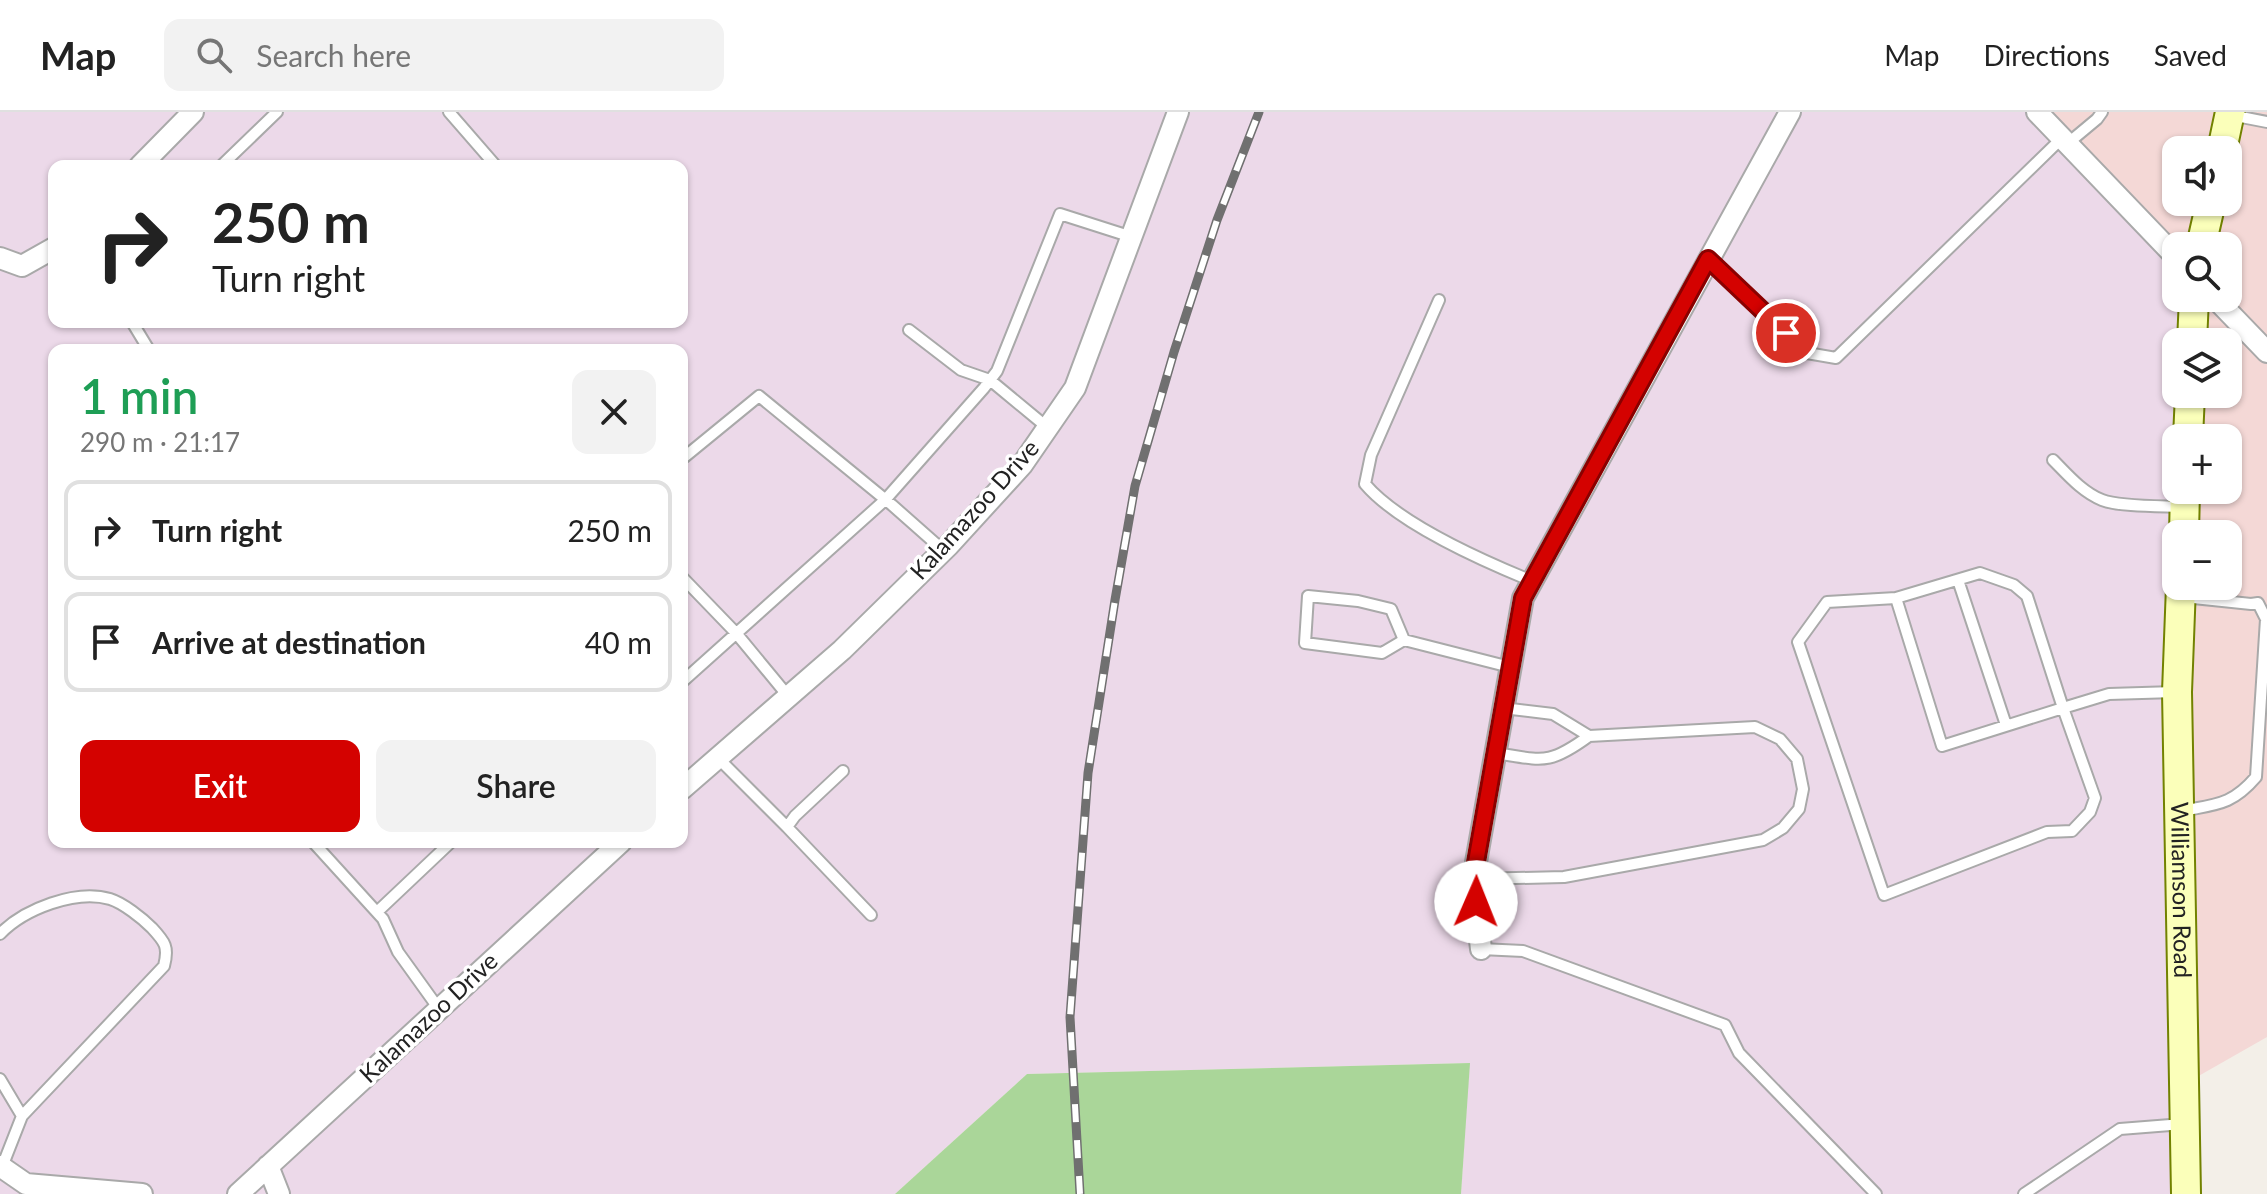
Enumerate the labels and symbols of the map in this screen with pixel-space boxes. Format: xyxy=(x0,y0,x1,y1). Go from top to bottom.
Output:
pin xyxy=(1752,299,1820,367)
street label: Kalamazoo Drive xyxy=(903,433,1044,585)
street label: Williamson Road xyxy=(2166,802,2198,978)
position arrow xyxy=(1434,860,1518,944)
street label: Kalamazoo Drive xyxy=(353,946,503,1088)

